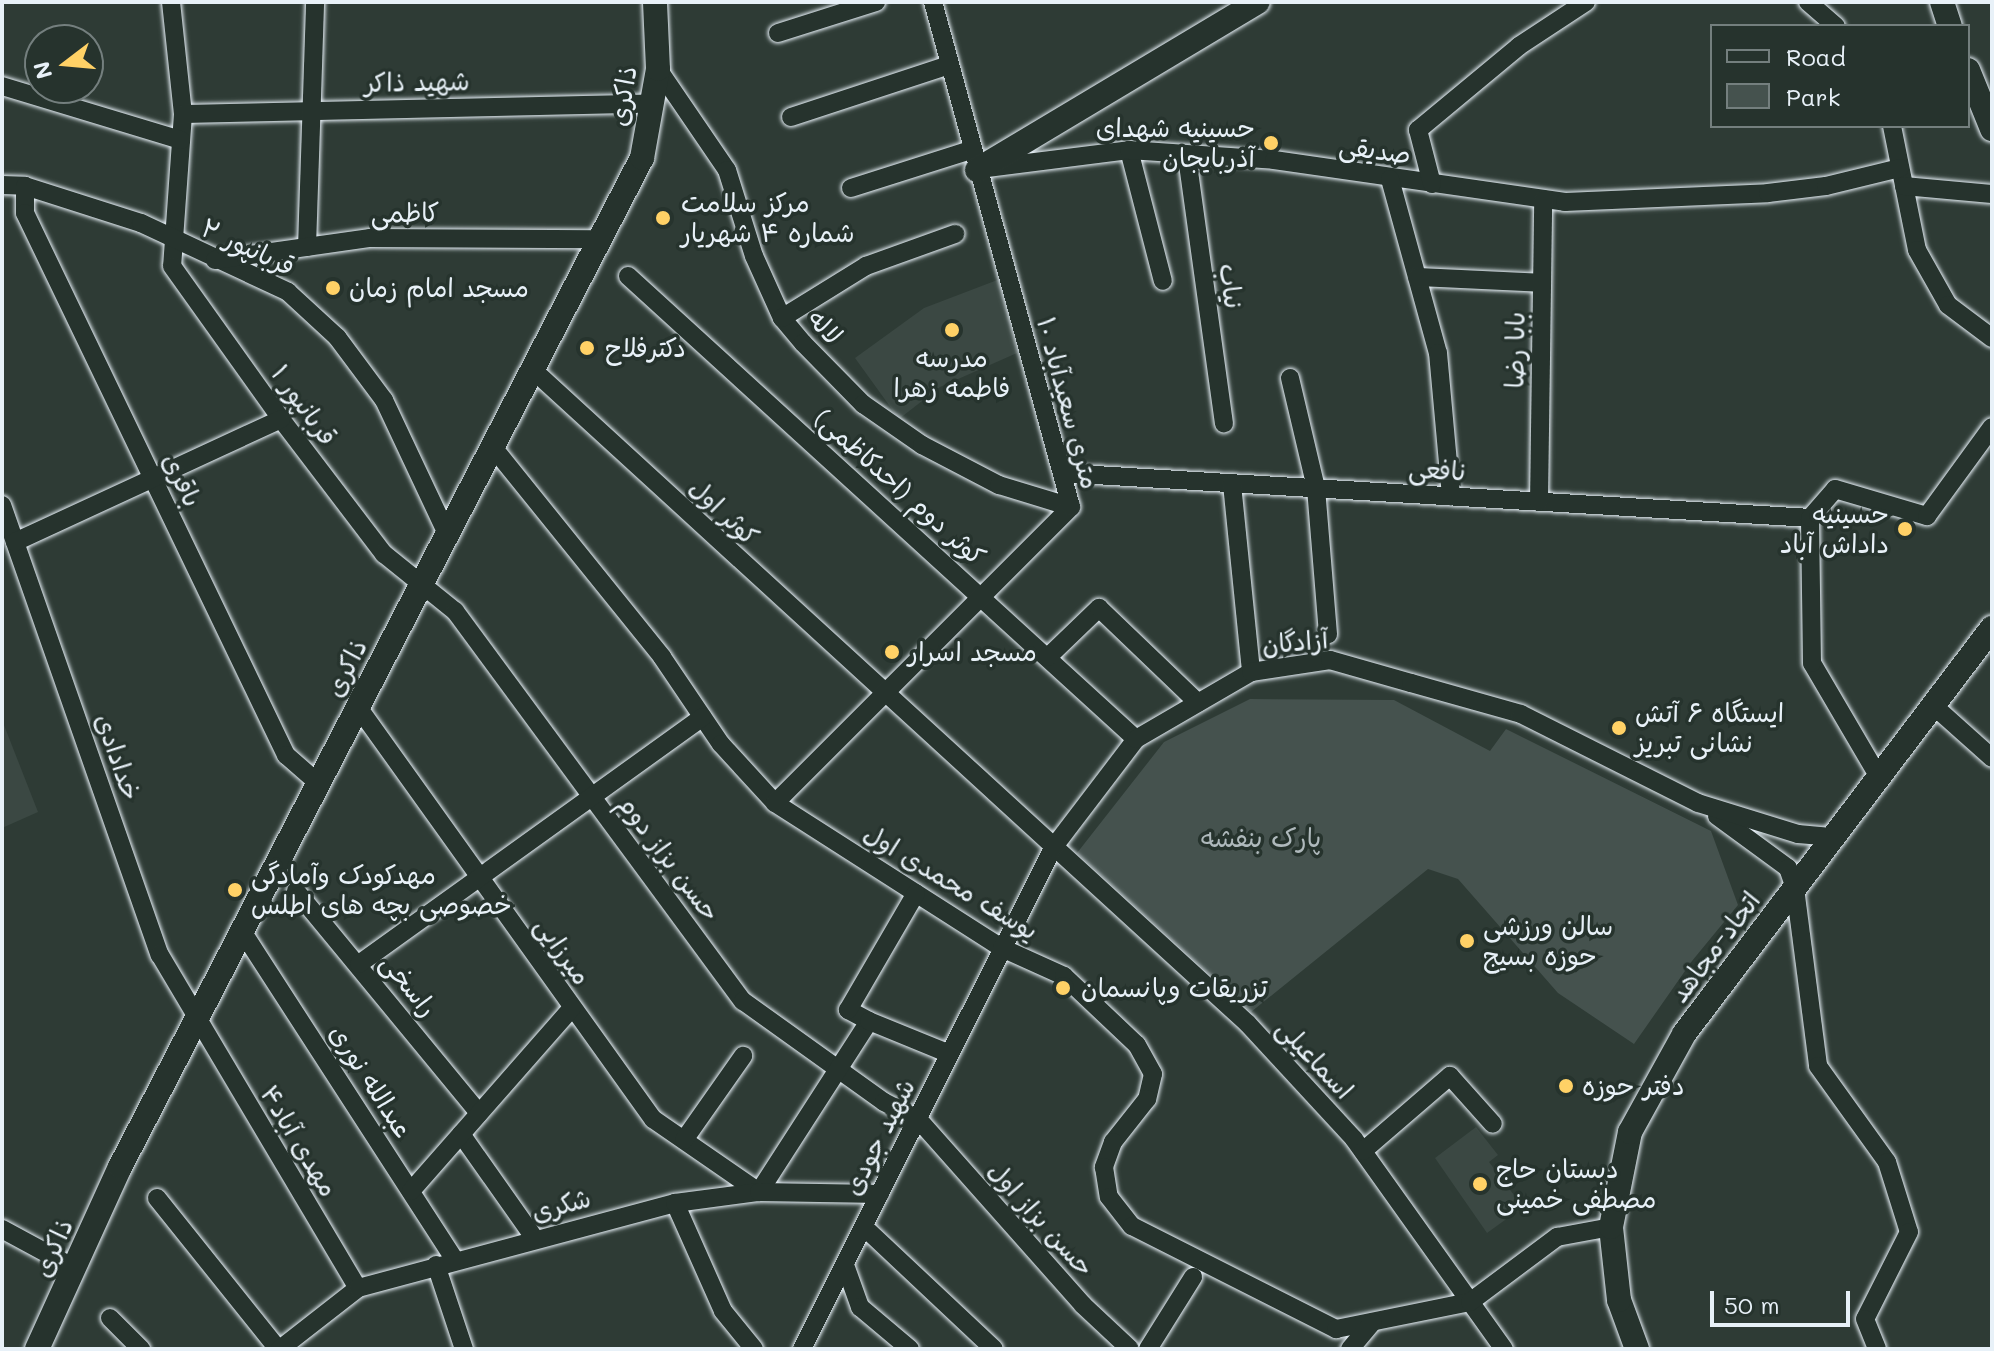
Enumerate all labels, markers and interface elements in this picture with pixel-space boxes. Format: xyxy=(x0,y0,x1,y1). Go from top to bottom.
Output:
north arrow xyxy=(24,24,104,104)
legend xyxy=(1710,24,1970,128)
text: Road xyxy=(1786,41,1846,72)
text: N xyxy=(26,58,59,82)
street label: ذاکری xyxy=(603,64,643,128)
street label: شهید ذاکر xyxy=(364,65,470,99)
text: Park xyxy=(1786,81,1840,112)
place label: حسینیه شهدای آذربایجان xyxy=(1096,112,1255,174)
street label: صدیقی xyxy=(1337,130,1413,170)
marker: حسینیه شهدای آذربایجان xyxy=(1262,134,1280,152)
place label: مرکز سلامت شماره ۴ شهریار xyxy=(681,187,855,248)
street label: کاظمی xyxy=(370,197,440,229)
marker: مرکز سلامت شماره ۴ شهریار xyxy=(652,207,674,229)
street label: قربانپور ۲ xyxy=(196,212,300,282)
street label: نیاب xyxy=(1212,261,1250,311)
place label: مسجد امام زمان xyxy=(349,272,529,304)
marker: مسجد امام زمان xyxy=(324,279,342,297)
street label: لاله xyxy=(801,303,849,351)
street label: بابا رضا xyxy=(1499,311,1531,389)
street label: ۱۰ متری سعیدآباد xyxy=(1030,314,1106,492)
marker: مدرسه فاطمه زهرا xyxy=(943,321,961,339)
place label: دکترفلاح xyxy=(605,332,686,364)
marker: دکترفلاح xyxy=(576,337,598,359)
place label: مدرسه فاطمه زهرا xyxy=(894,342,1010,404)
street label: قربانپور ۱ xyxy=(264,359,344,451)
street label: کوثر دوم (احدکاظمی) xyxy=(808,402,992,572)
street label: باقری xyxy=(156,448,208,512)
street label: نافعی xyxy=(1408,453,1466,487)
street label: کوثر اول xyxy=(683,472,765,552)
place label: حسینیه داداش آباد xyxy=(1780,498,1889,560)
marker: حسینیه داداش آباد xyxy=(1896,520,1914,538)
street label: آزادگان xyxy=(1261,624,1329,660)
street label: ذاکری xyxy=(318,634,374,702)
place label: مسجد اسرار xyxy=(908,636,1037,668)
marker: مسجد اسرار xyxy=(883,643,901,661)
place label: ایستگاه ۶ آتش نشانی تبریز xyxy=(1635,697,1784,758)
street label: خدادادی xyxy=(89,710,147,804)
marker: ایستگاه ۶ آتش نشانی تبریز xyxy=(1610,719,1628,737)
street label: حسن بزاز دوم xyxy=(611,789,727,927)
street label: یوسف محمدی اول xyxy=(858,818,1044,946)
park label: پارک بنفشه xyxy=(1201,822,1321,854)
place label: مهدکودک وآمادگی خصوصی بچه های اطلس xyxy=(251,859,512,920)
marker: مهدکودک وآمادگی خصوصی بچه های اطلس xyxy=(226,881,244,899)
street label: اتحاد-مجاهد xyxy=(1663,885,1767,1009)
place label: سالن ورزشی حوزه بسیج xyxy=(1483,910,1613,972)
street label: میرزایی xyxy=(529,911,597,991)
marker: سالن ورزشی حوزه بسیج xyxy=(1458,932,1476,950)
street label: راسخی xyxy=(374,947,444,1023)
place label: تزریقات وپانسمان xyxy=(1081,972,1268,1004)
marker: تزریقات وپانسمان xyxy=(1052,977,1074,999)
street label: اسماعیلی xyxy=(1270,1013,1360,1105)
street label: عبدالله نوری xyxy=(323,1018,419,1144)
place label: دفتر حوزه xyxy=(1582,1070,1684,1102)
street label: شهید جودی xyxy=(836,1074,922,1200)
marker: دفتر حوزه xyxy=(1557,1077,1575,1095)
street label: مهدی آباد۴ xyxy=(254,1080,344,1202)
place label: دبستان حاج مصطفی خمینی xyxy=(1496,1153,1656,1214)
street label: حسن بزاز اول xyxy=(981,1155,1101,1283)
marker: دبستان حاج مصطفی خمینی xyxy=(1471,1175,1489,1193)
street label: شکری xyxy=(528,1182,594,1228)
street label: ذاکری xyxy=(26,1214,80,1282)
scale bar xyxy=(1714,1275,1854,1325)
text: 50 m xyxy=(1724,1289,1780,1320)

